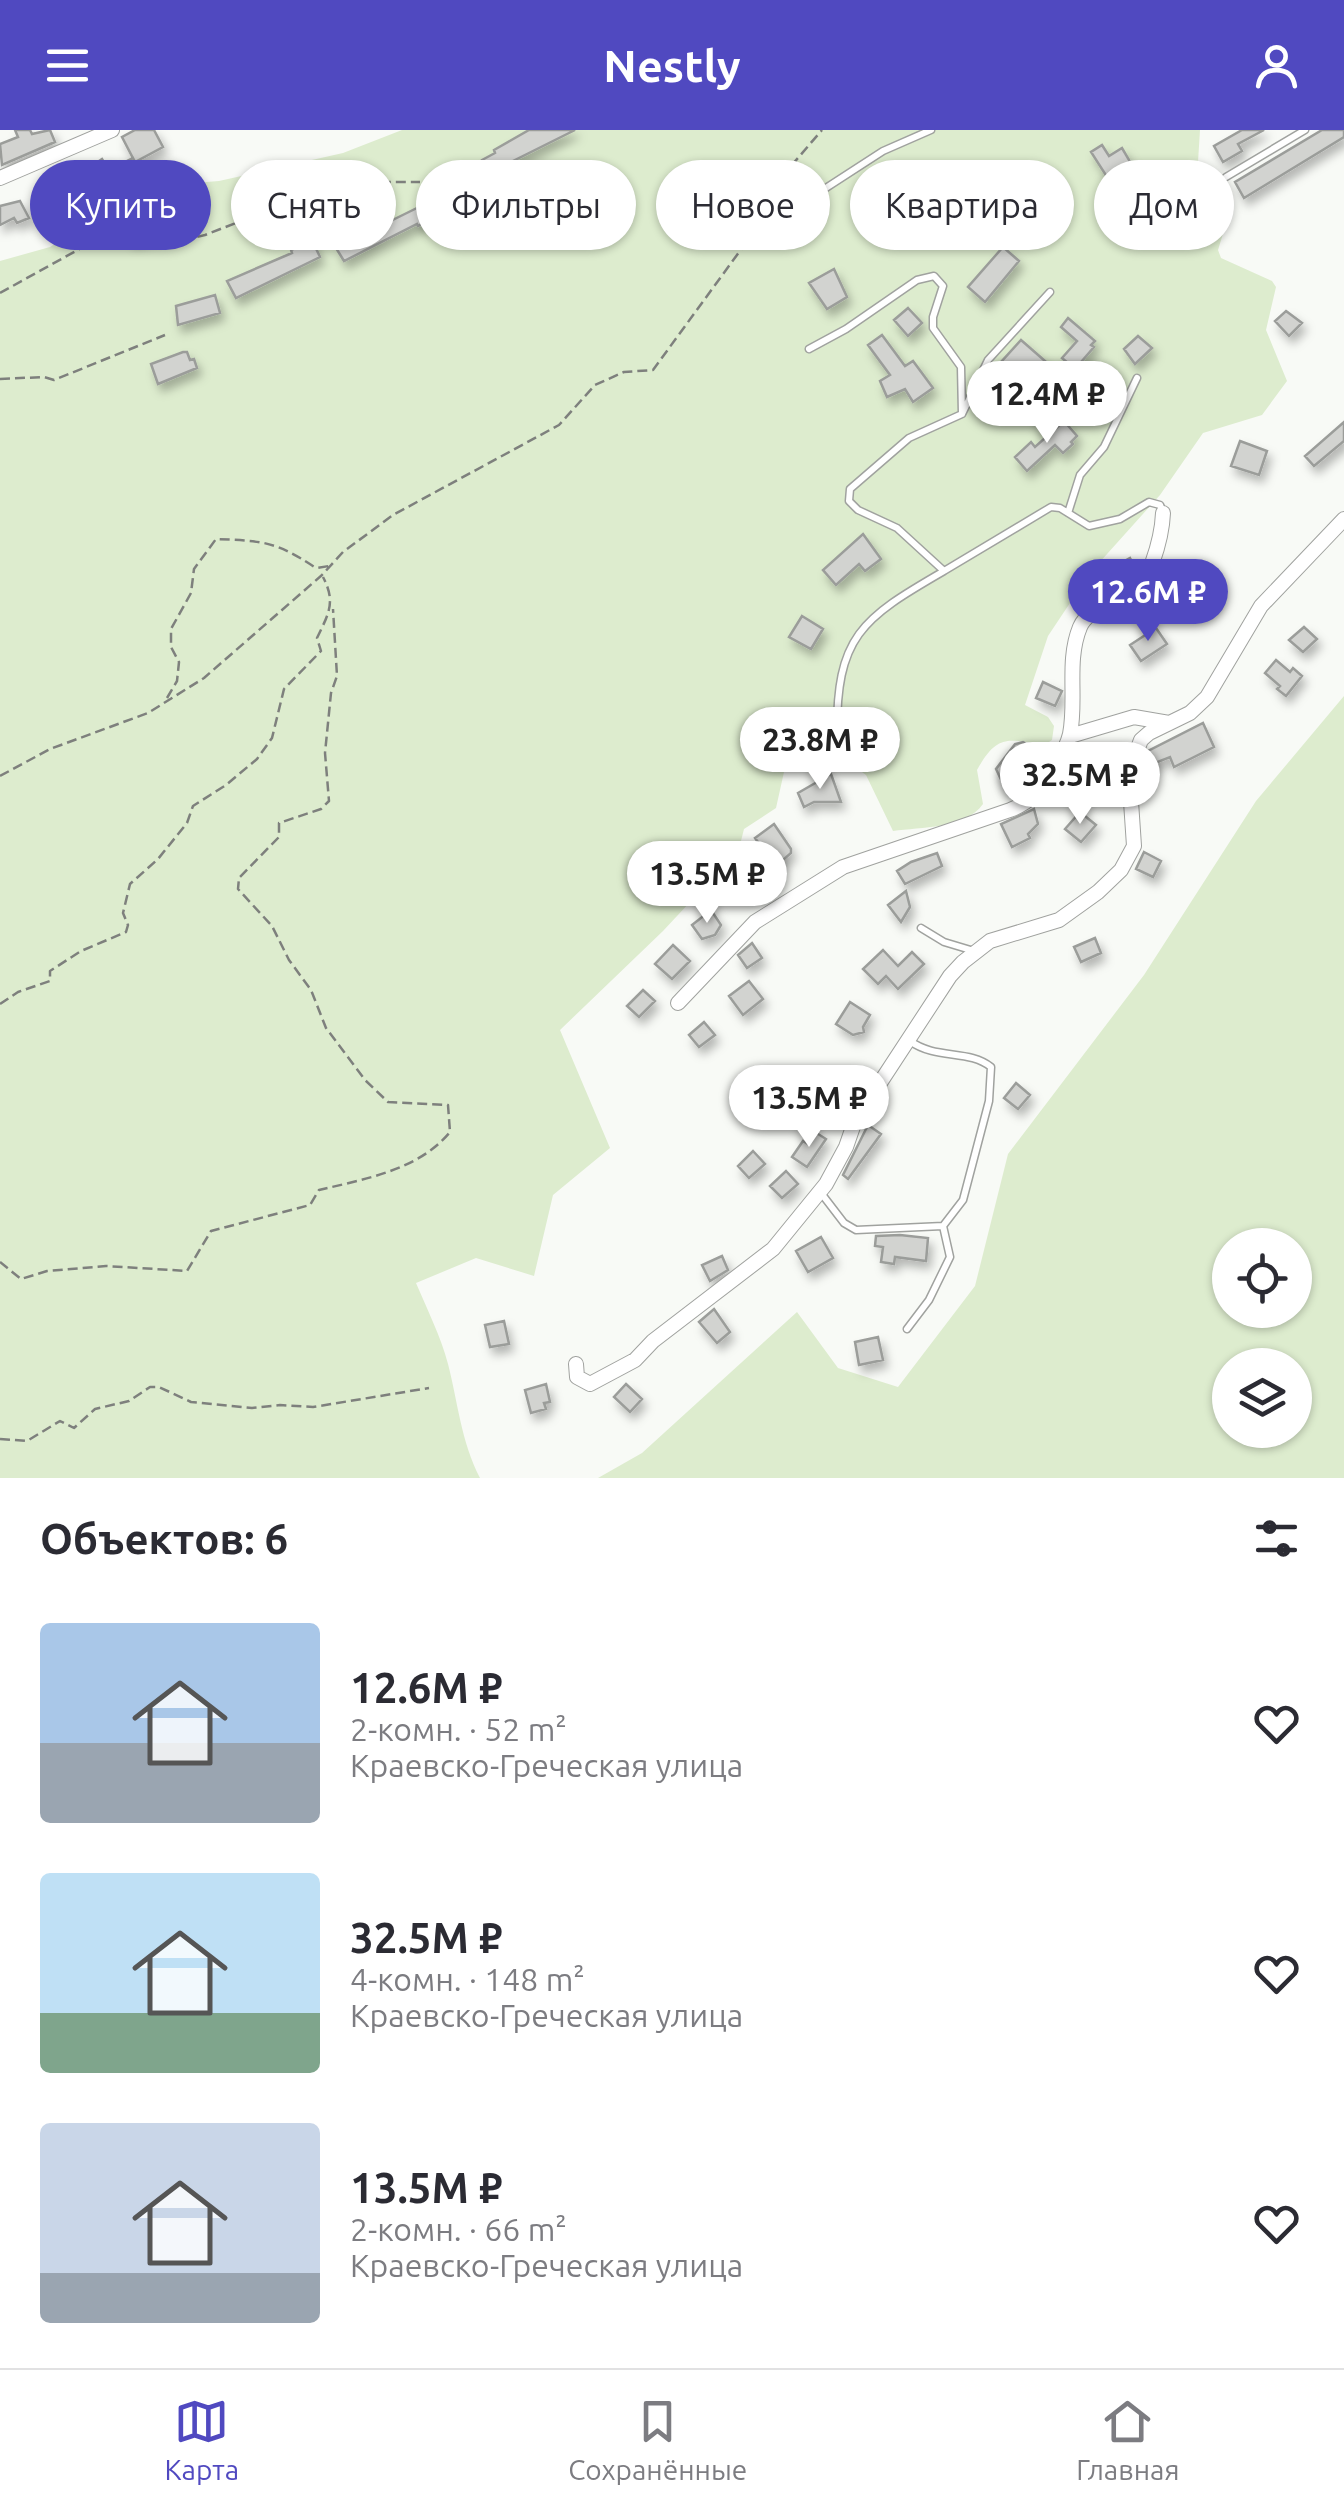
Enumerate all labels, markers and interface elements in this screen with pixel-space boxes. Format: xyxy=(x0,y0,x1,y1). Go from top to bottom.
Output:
icon: menu xyxy=(40,38,95,93)
icon: person xyxy=(1249,38,1304,93)
text: Nestly xyxy=(603,40,741,91)
chip: Купить xyxy=(30,160,211,250)
chip: Снять xyxy=(231,160,396,250)
chip: Фильтры xyxy=(416,160,636,250)
chip: Новое xyxy=(656,160,830,250)
chip: Квартира xyxy=(850,160,1074,250)
chip: Дом xyxy=(1094,160,1234,250)
pin: 12.4M ₽ xyxy=(955,361,1139,446)
text: 12.4M ₽ xyxy=(989,375,1105,411)
pin: 12.6M ₽ xyxy=(1056,559,1240,644)
text: 12.6M ₽ xyxy=(1090,573,1206,609)
pin: 23.8M ₽ xyxy=(728,707,912,792)
text: 23.8M ₽ xyxy=(762,721,878,757)
pin: 32.5M ₽ xyxy=(988,742,1172,827)
text: 32.5M ₽ xyxy=(1022,756,1138,792)
pin: 13.5M ₽ xyxy=(615,841,799,926)
text: 13.5M ₽ xyxy=(649,855,765,891)
pin: 13.5M ₽ xyxy=(717,1065,901,1150)
text: 13.5M ₽ xyxy=(751,1079,867,1115)
map controls xyxy=(1212,1228,1312,1448)
button: locate xyxy=(1212,1228,1312,1328)
button: layers xyxy=(1212,1348,1312,1448)
icon: filters xyxy=(1249,1511,1304,1566)
text: Объектов: 6 xyxy=(40,1515,288,1562)
icon: home xyxy=(120,1663,240,1783)
text: 12.6M ₽ xyxy=(350,1664,502,1711)
icon: heart xyxy=(1249,1696,1304,1751)
text: 2-комн. · 52 m² xyxy=(350,1711,567,1747)
text: Краевско-Греческая улица xyxy=(350,1747,743,1783)
icon: home xyxy=(120,1913,240,2033)
text: 32.5M ₽ xyxy=(350,1914,502,1961)
icon: heart xyxy=(1249,1946,1304,2001)
text: 4-комн. · 148 m² xyxy=(350,1961,585,1997)
text: Краевско-Греческая улица xyxy=(350,1997,743,2033)
icon: home xyxy=(120,2163,240,2283)
text: 13.5M ₽ xyxy=(350,2164,502,2211)
icon: heart xyxy=(1249,2196,1304,2251)
text: 2-комн. · 66 m² xyxy=(350,2211,567,2247)
text: Краевско-Греческая улица xyxy=(350,2247,743,2283)
tab: Карта xyxy=(165,2394,239,2485)
tab: Сохранённые xyxy=(568,2394,747,2485)
tab: Главная xyxy=(1076,2394,1179,2485)

